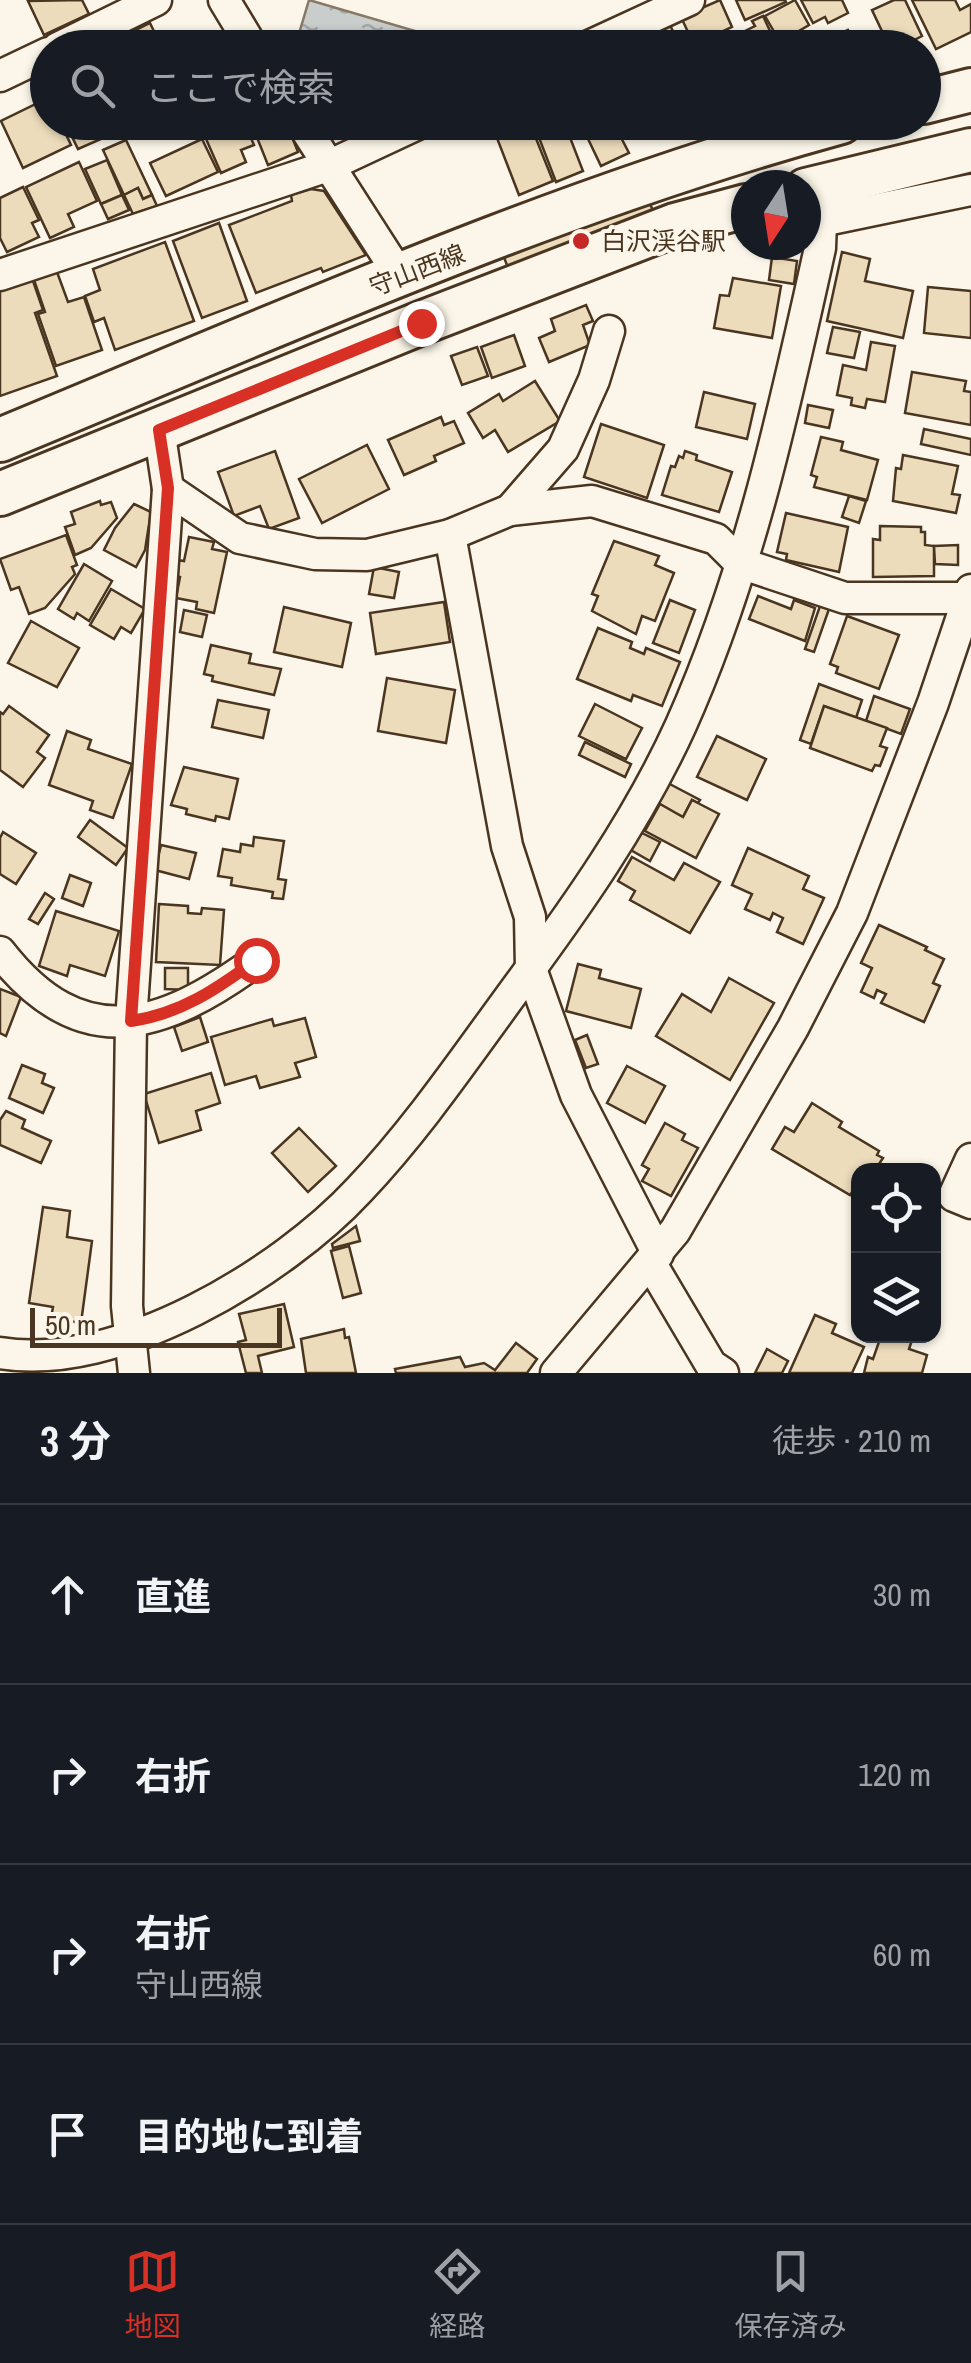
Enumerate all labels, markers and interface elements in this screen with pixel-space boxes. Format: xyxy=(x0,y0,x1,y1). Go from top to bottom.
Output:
search box xyxy=(30,30,941,140)
icon: search xyxy=(65,58,120,113)
text: ここで検索 xyxy=(145,62,335,113)
north arrow xyxy=(731,170,821,260)
place label: 白沢渓谷駅 xyxy=(601,224,726,258)
marker: 白沢渓谷駅 xyxy=(570,230,592,252)
street label: 守山西線 xyxy=(364,236,470,304)
route end xyxy=(399,301,445,347)
route start xyxy=(234,938,280,984)
map controls xyxy=(851,1163,941,1343)
button: locate xyxy=(851,1163,941,1253)
button: layers xyxy=(851,1253,941,1343)
scale bar xyxy=(30,1303,282,1348)
text: 50 m xyxy=(45,1306,96,1344)
text: 3 分 xyxy=(40,1413,111,1469)
text: 徒歩 · 210 m xyxy=(772,1419,931,1462)
icon: ahead xyxy=(40,1567,95,1622)
text: 直進 xyxy=(135,1571,211,1622)
text: 30 m xyxy=(873,1573,931,1616)
icon: right xyxy=(40,1747,95,1802)
text: 右折 xyxy=(135,1751,211,1802)
text: 120 m xyxy=(858,1753,931,1796)
text: 右折 xyxy=(135,1908,211,1959)
icon: right xyxy=(40,1927,95,1982)
text: 60 m xyxy=(873,1933,931,1976)
text: 守山西線 xyxy=(135,1963,263,2006)
icon: arrive xyxy=(40,2107,95,2162)
text: 目的地に到着 xyxy=(135,2111,363,2162)
tab: 地図 xyxy=(124,2244,181,2345)
tab: 経路 xyxy=(429,2244,486,2345)
tab: 保存済み xyxy=(734,2244,847,2345)

